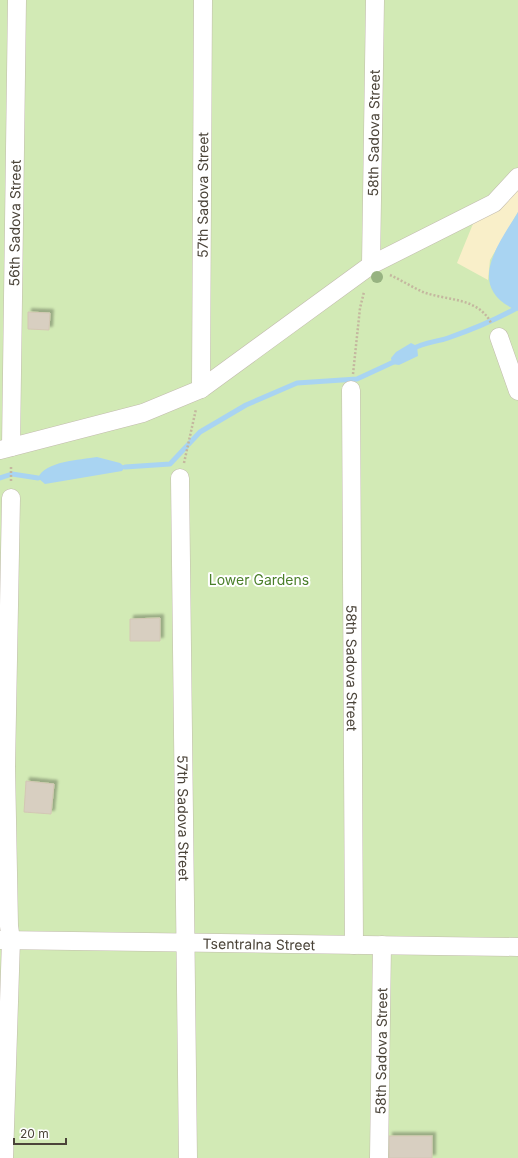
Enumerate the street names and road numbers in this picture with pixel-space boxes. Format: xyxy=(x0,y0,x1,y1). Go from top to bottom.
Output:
street label: 58th Sadova Street xyxy=(364,69,382,197)
street label: 57th Sadova Street xyxy=(193,132,211,258)
street label: 56th Sadova Street xyxy=(5,159,23,287)
street label: 58th Sadova Street xyxy=(344,605,361,732)
street label: 57th Sadova Street xyxy=(175,755,193,881)
street label: Tsentralna Street xyxy=(203,934,316,953)
street label: 58th Sadova Street xyxy=(371,987,390,1114)

